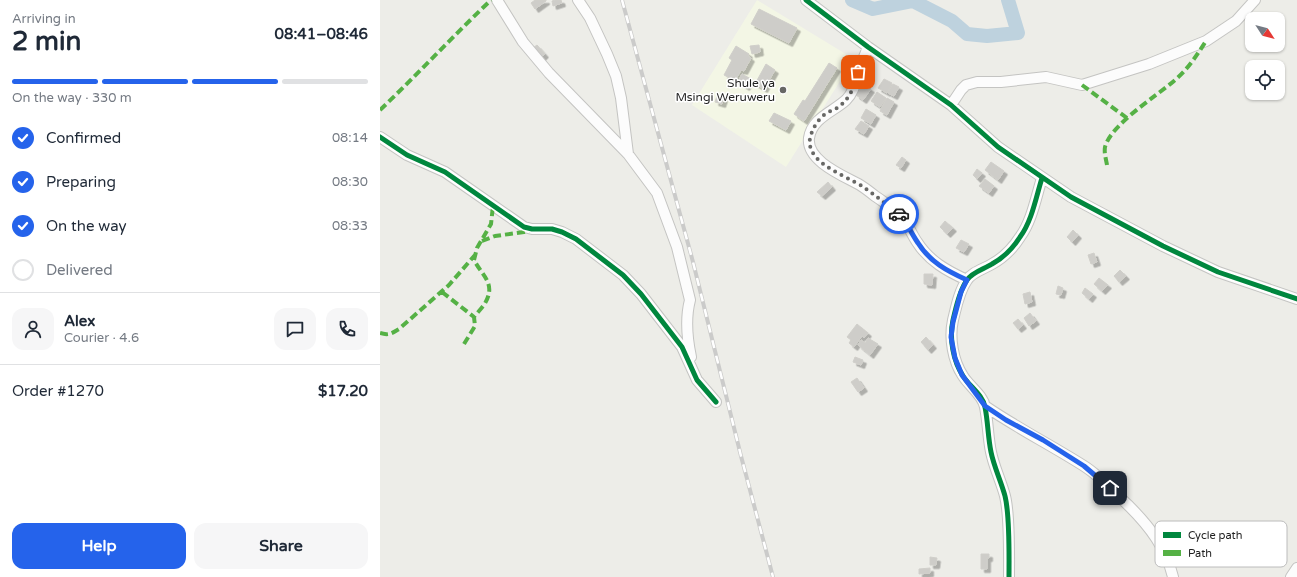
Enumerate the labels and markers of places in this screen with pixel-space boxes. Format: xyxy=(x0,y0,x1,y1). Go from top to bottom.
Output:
pin xyxy=(841,55,875,89)
place label: Shule ya Msingi Weruweru xyxy=(675,76,775,104)
marker: Shule ya Msingi Weruweru xyxy=(778,85,788,95)
pin xyxy=(1093,471,1127,505)

